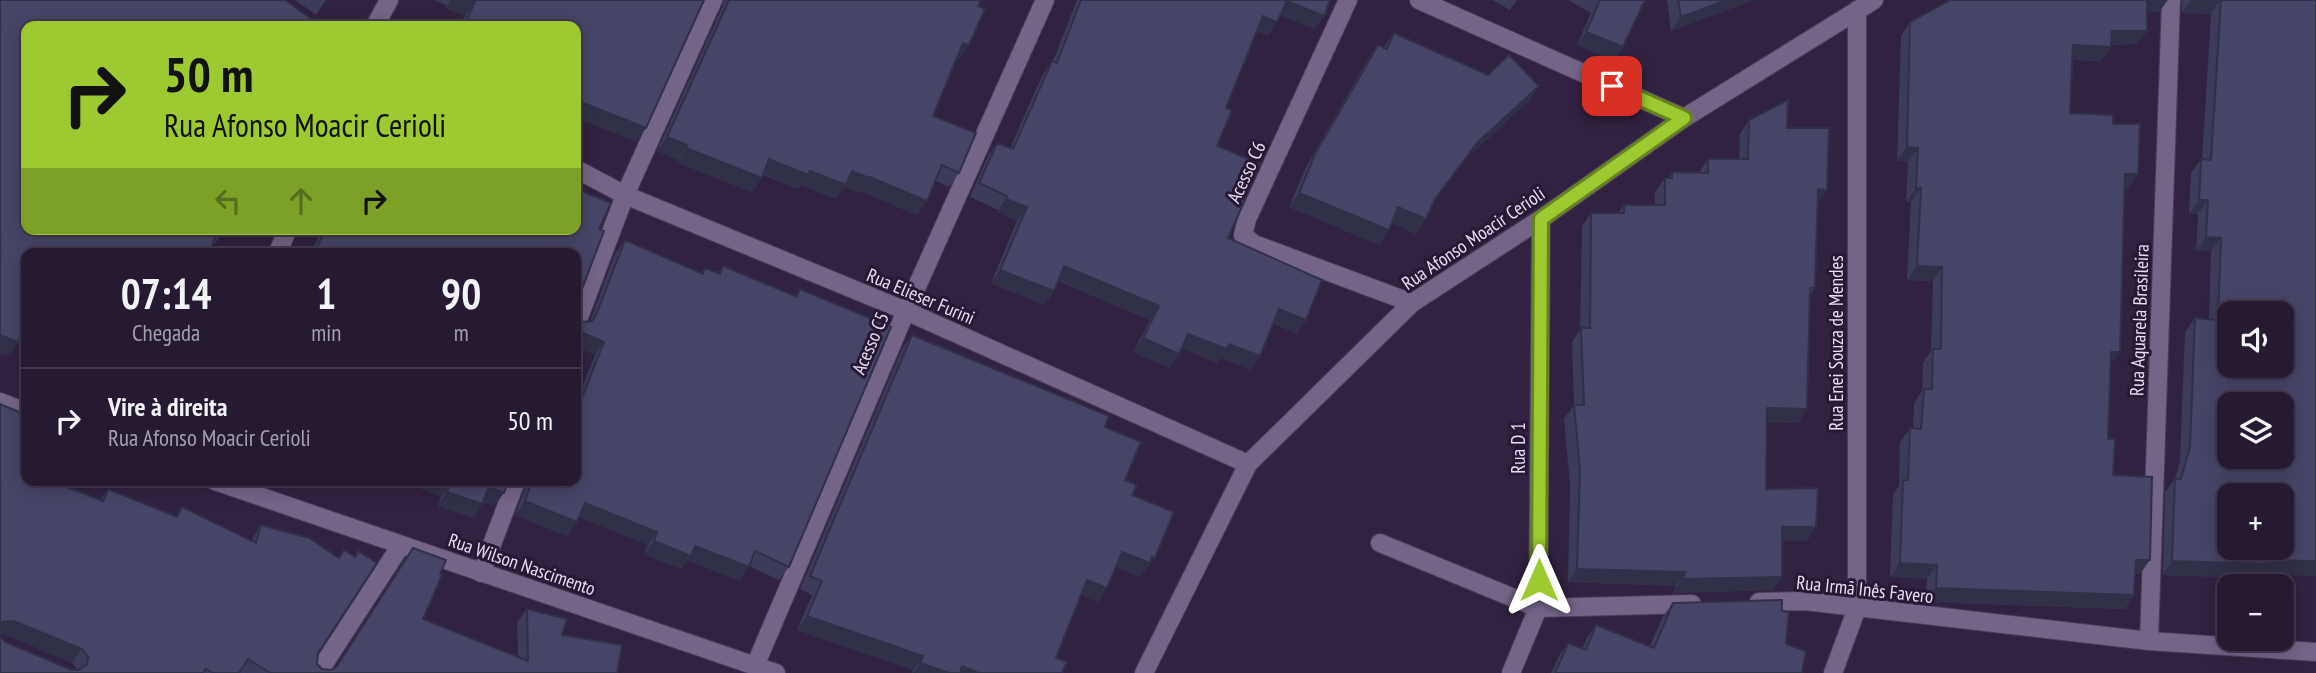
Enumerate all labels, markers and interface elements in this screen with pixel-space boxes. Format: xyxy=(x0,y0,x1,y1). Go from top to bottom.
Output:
text: 50 m xyxy=(164,42,253,106)
icon: right xyxy=(49,49,140,140)
pin xyxy=(1582,56,1642,116)
icon: arrive xyxy=(1593,67,1631,105)
text: Rua Afonso Moacir Cerioli xyxy=(164,104,446,146)
street label: Acesso C6 xyxy=(1221,137,1271,207)
street label: Rua Afonso Moacir Cerioli xyxy=(1397,181,1549,295)
icon: left xyxy=(209,182,247,220)
icon: ahead xyxy=(282,182,320,220)
icon: right xyxy=(355,182,393,220)
street label: Rua Aquarela Brasileira xyxy=(2124,244,2154,396)
street label: Rua Enei Souza de Mendes xyxy=(1824,255,1848,431)
street label: Rua Elieser Furini xyxy=(863,262,979,330)
text: 07:14 xyxy=(121,266,212,321)
text: 1 xyxy=(316,266,336,321)
text: 90 xyxy=(441,266,481,321)
map controls xyxy=(2217,301,2294,651)
button: sound xyxy=(2217,301,2294,378)
street label: Acesso C5 xyxy=(846,308,894,378)
text: Chegada xyxy=(132,318,200,347)
text: min xyxy=(311,318,341,347)
text: m xyxy=(454,318,469,347)
text: Vire à direita xyxy=(108,390,227,423)
button: layers xyxy=(2217,392,2294,469)
icon: right xyxy=(49,402,87,440)
text: 50 m xyxy=(507,404,553,437)
street label: Rua D 1 xyxy=(1506,422,1530,474)
text: Rua Afonso Moacir Cerioli xyxy=(108,423,311,452)
button: + xyxy=(2217,483,2294,560)
street label: Rua Wilson Nascimento xyxy=(445,528,599,600)
position arrow xyxy=(1502,543,1576,617)
street label: Rua Irmã Inês Favero xyxy=(1795,570,1935,608)
button: − xyxy=(2217,574,2294,651)

